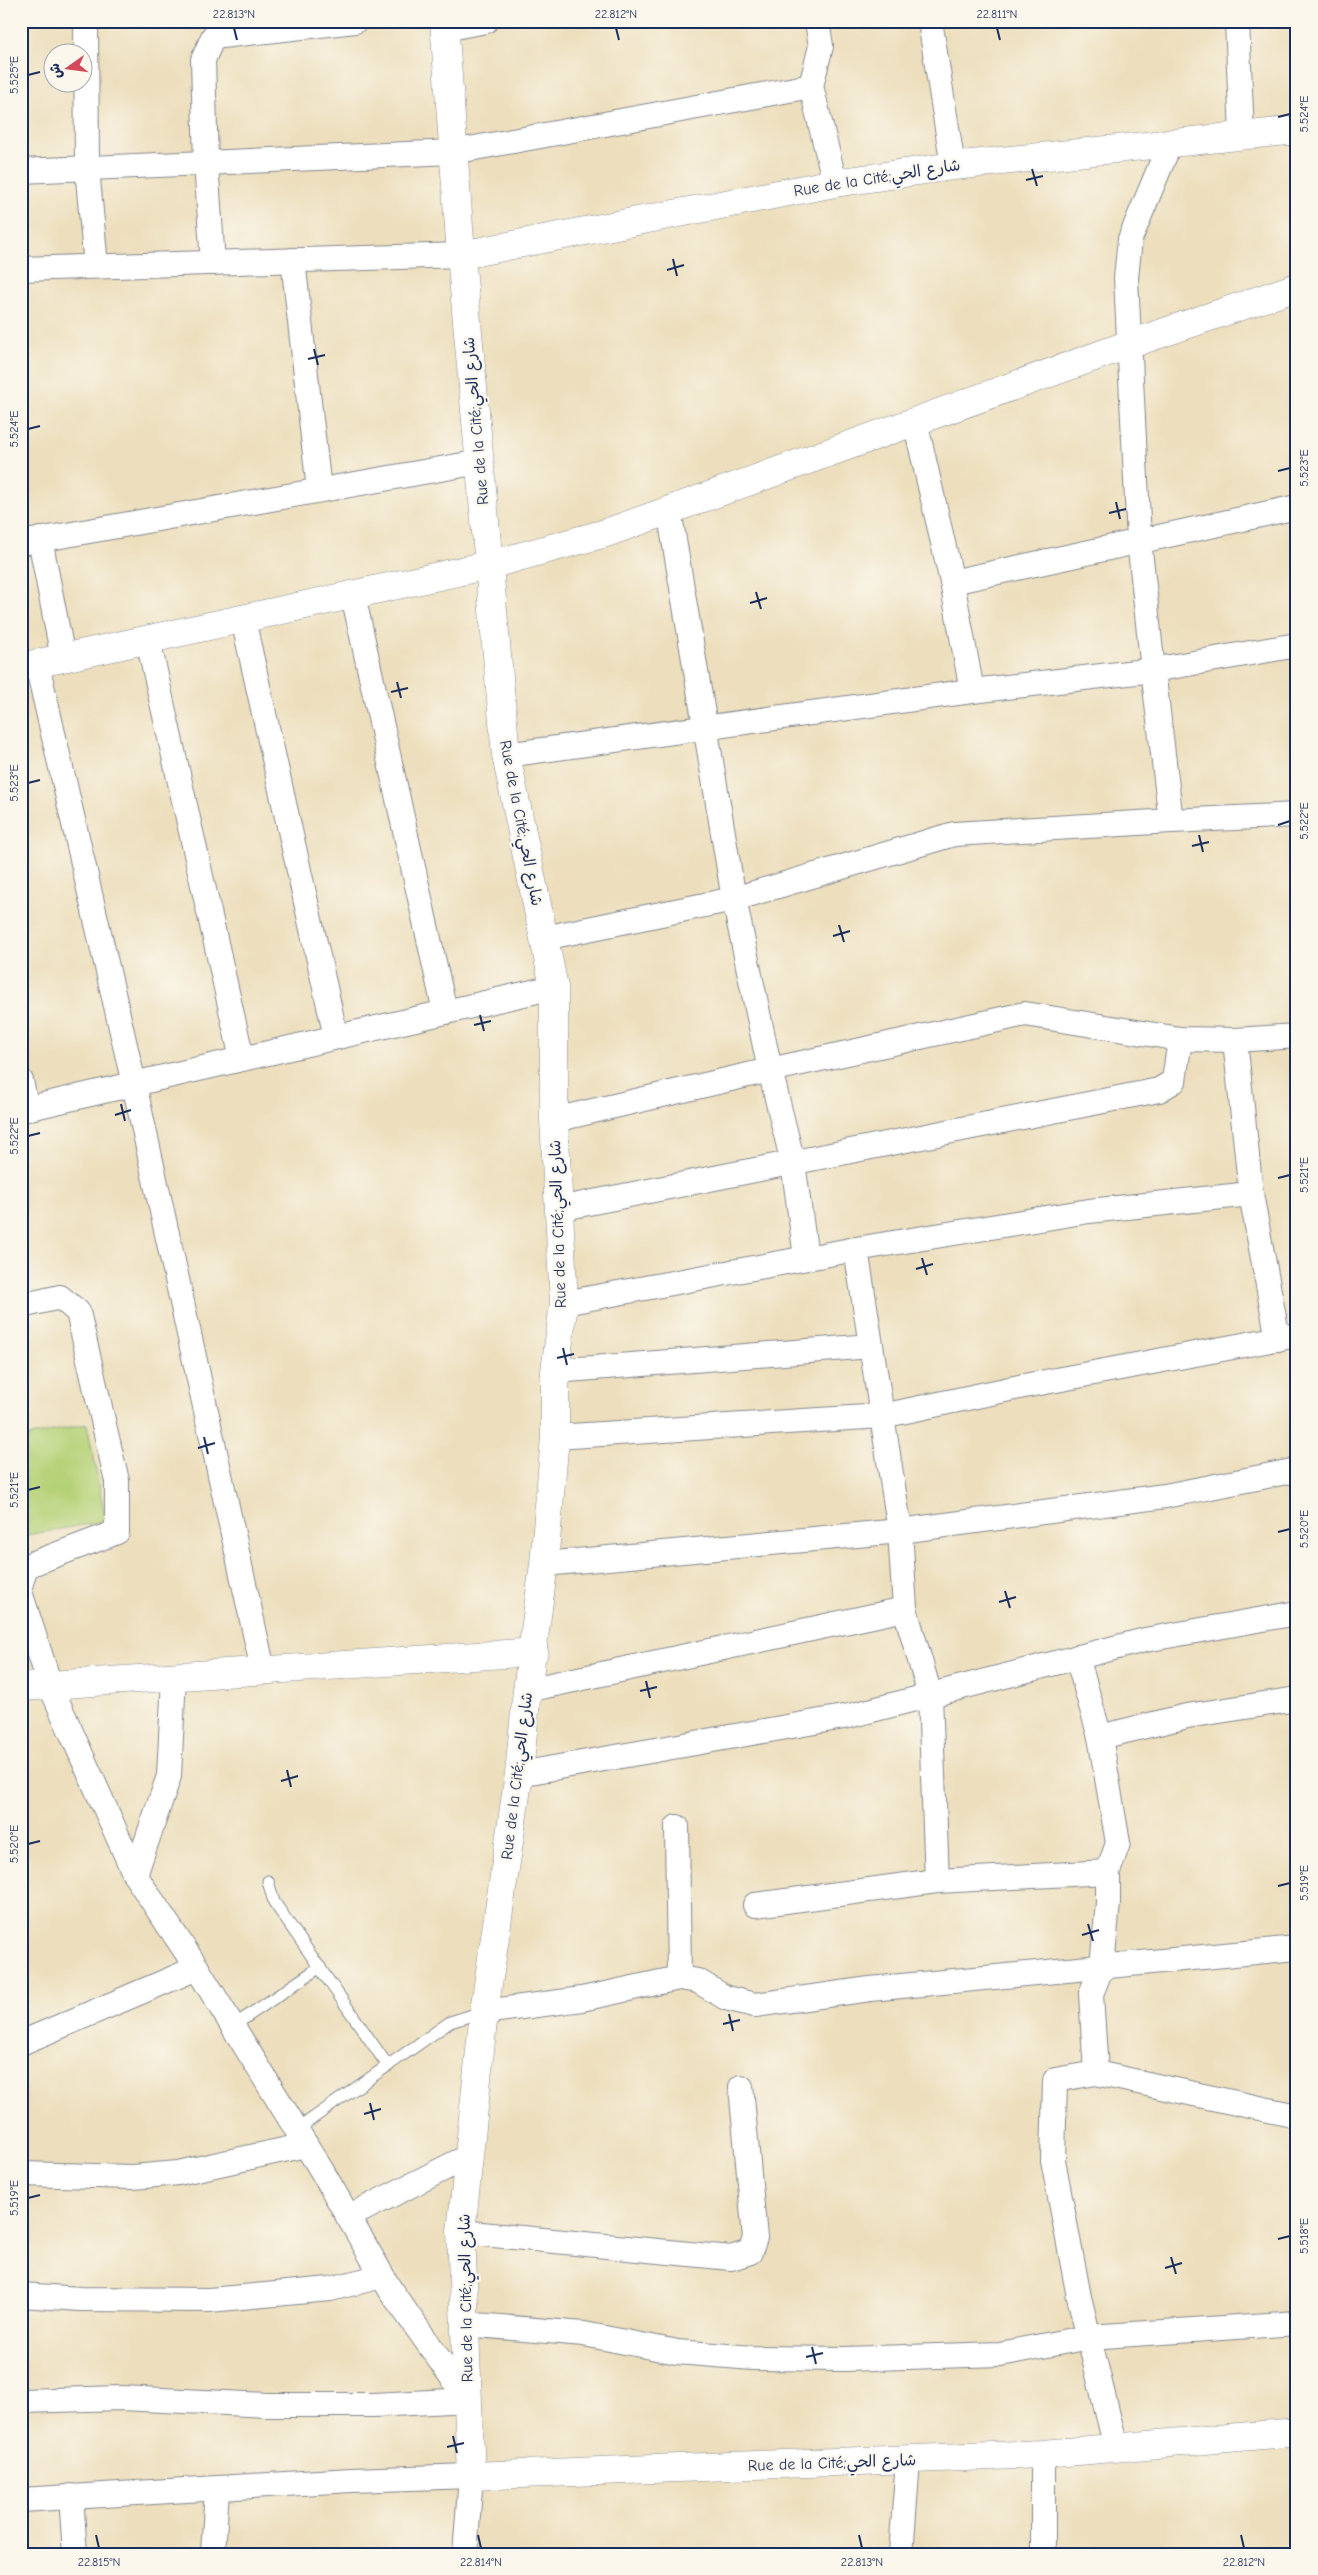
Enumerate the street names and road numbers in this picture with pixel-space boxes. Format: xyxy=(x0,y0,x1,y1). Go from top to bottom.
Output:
street label: Rue de la Cité;شارع الحي xyxy=(792,156,962,205)
street label: Rue de la Cité;شارع الحي xyxy=(460,336,497,506)
street label: Rue de la Cité;شارع الحي xyxy=(491,739,546,908)
street label: Rue de la Cité;شارع الحي xyxy=(546,1139,575,1309)
street label: Rue de la Cité;شارع الحي xyxy=(498,1691,541,1861)
street label: Rue de la Cité;شارع الحي xyxy=(456,2213,481,2382)
street label: Rue de la Cité;شارع الحي xyxy=(747,2451,917,2480)

